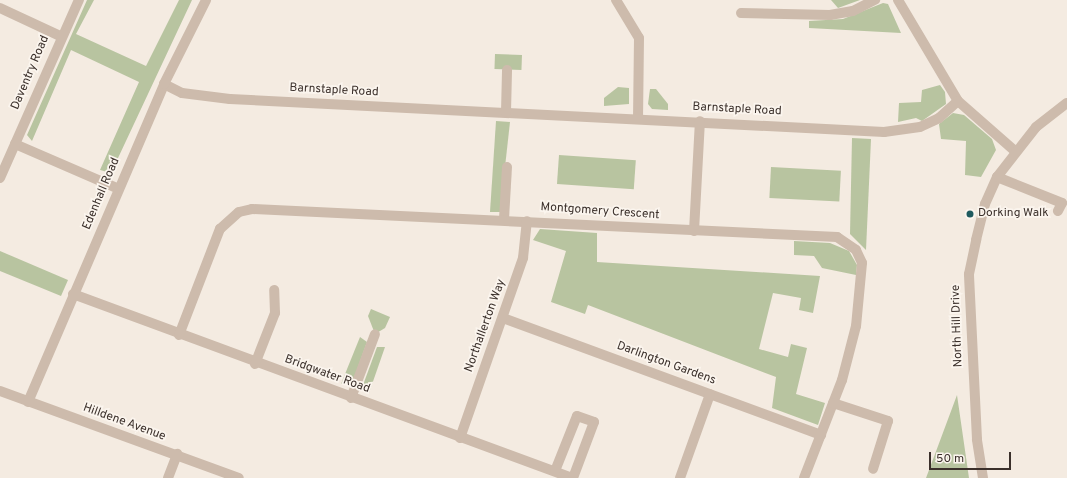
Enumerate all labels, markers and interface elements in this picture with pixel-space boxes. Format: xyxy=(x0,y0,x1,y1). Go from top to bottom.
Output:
street label: Daventry Road xyxy=(9,34,53,112)
street label: Barnstaple Road xyxy=(289,81,379,101)
street label: Barnstaple Road xyxy=(692,100,782,120)
street label: Edenhall Road xyxy=(80,156,124,232)
street label: Montgomery Crescent xyxy=(540,201,660,223)
place label: Dorking Walk xyxy=(978,207,1049,221)
marker: Dorking Walk xyxy=(965,209,975,219)
street label: Northallerton Way xyxy=(462,277,510,375)
street label: North Hill Drive xyxy=(949,284,967,368)
street label: Darlington Gardens xyxy=(615,339,717,389)
street label: Bridgwater Road xyxy=(282,353,372,397)
street label: Hilldene Avenue xyxy=(80,401,168,445)
scale bar xyxy=(931,444,1013,470)
text: 50 m xyxy=(936,451,964,467)

